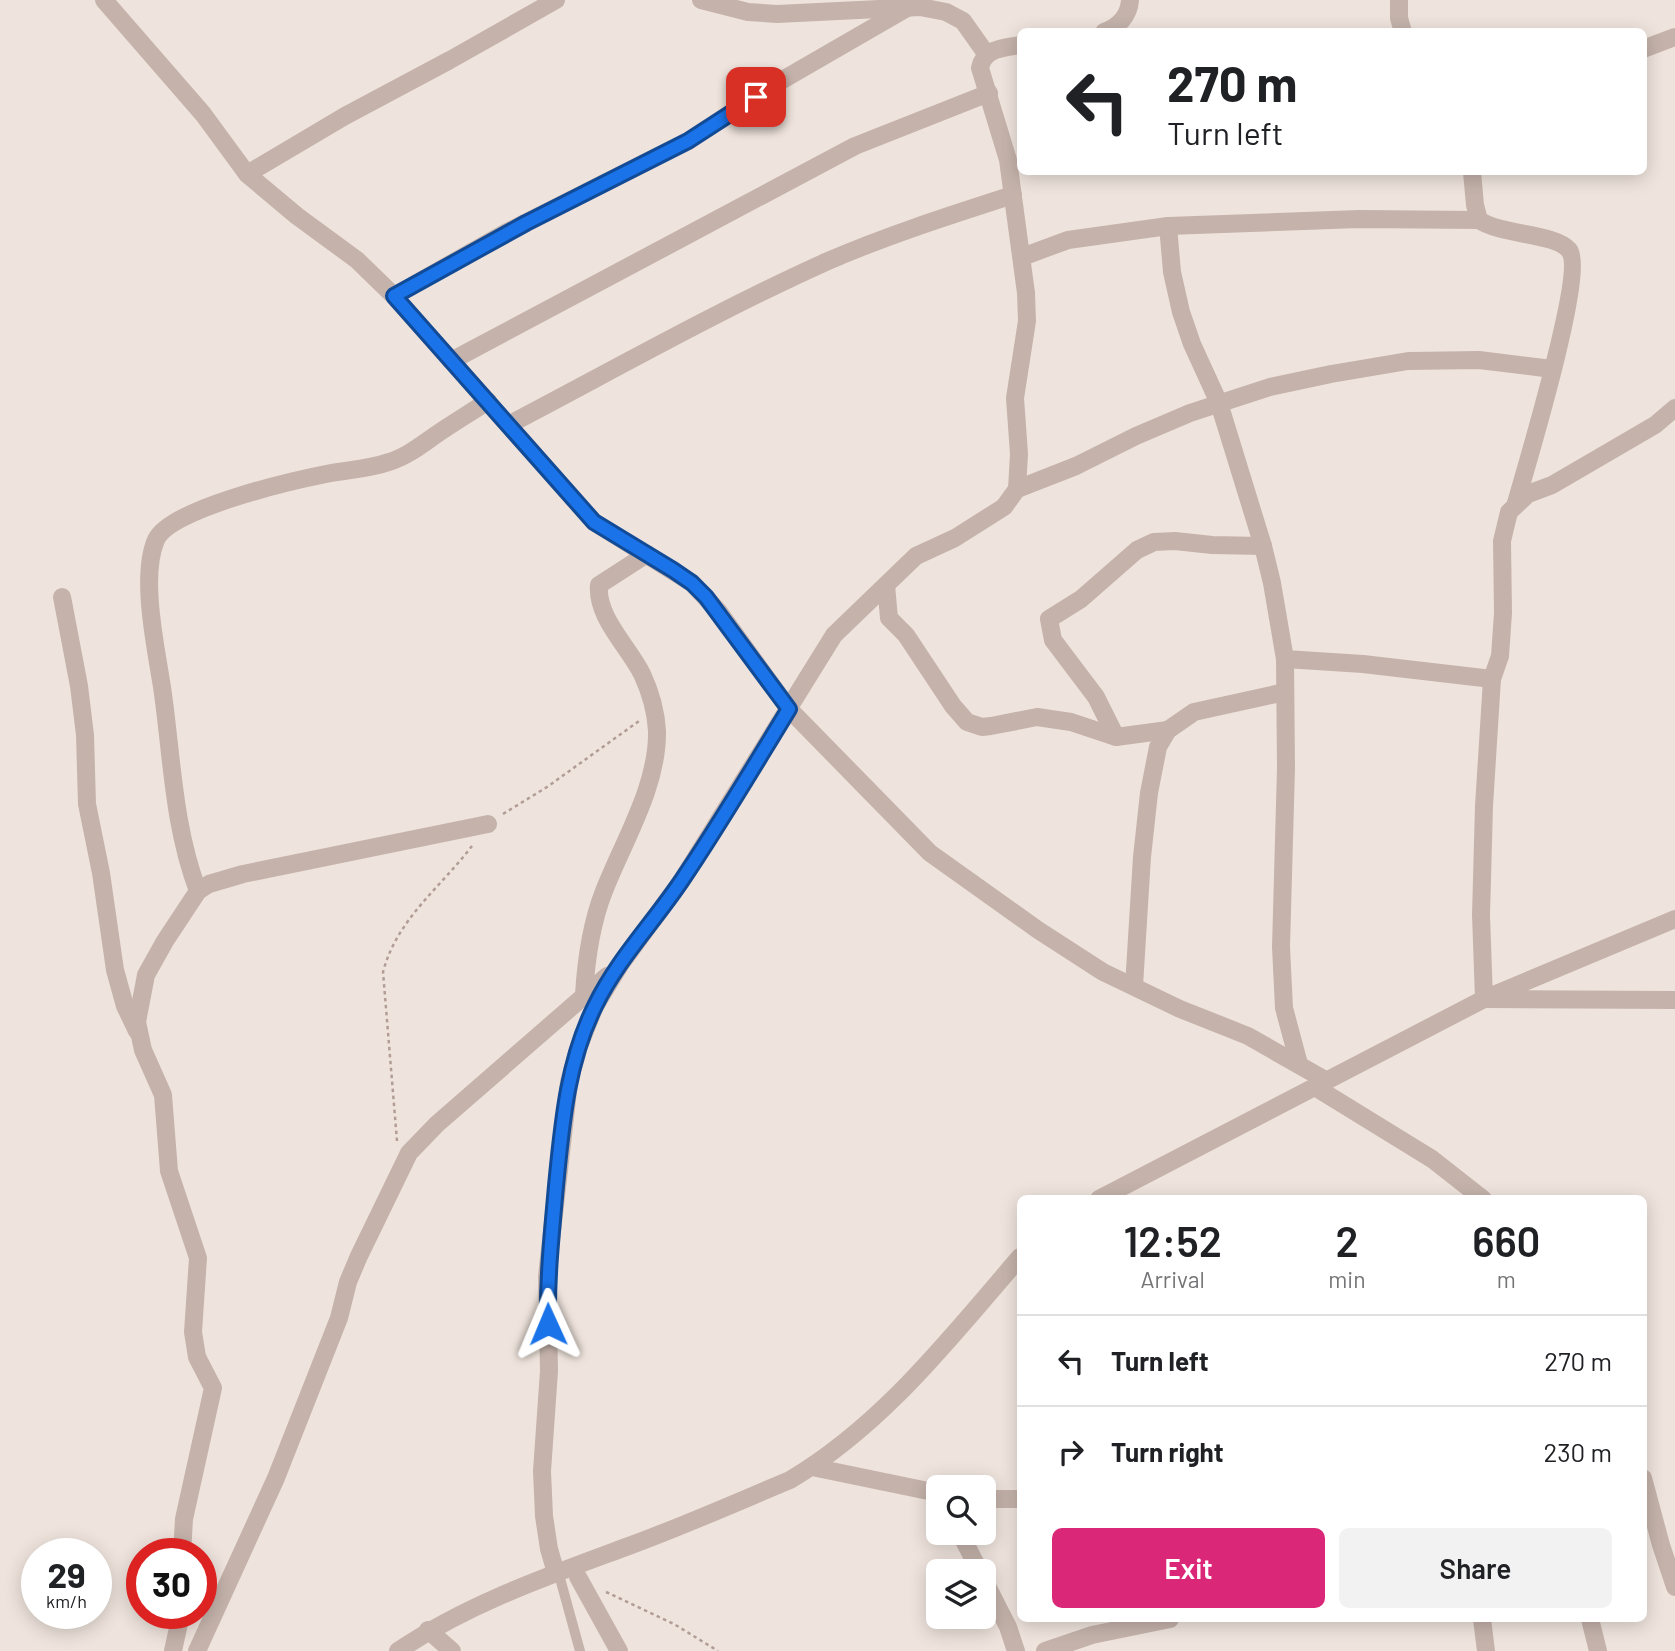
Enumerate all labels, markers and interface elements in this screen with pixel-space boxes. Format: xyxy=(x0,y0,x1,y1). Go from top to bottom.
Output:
text: 270 m xyxy=(1167,53,1297,112)
icon: left xyxy=(1052,56,1143,147)
pin xyxy=(726,67,786,127)
icon: arrive xyxy=(737,78,775,116)
text: Turn left xyxy=(1167,113,1284,151)
text: 12:52 xyxy=(1124,1215,1222,1265)
text: 2 xyxy=(1335,1215,1359,1265)
text: 660 xyxy=(1472,1215,1540,1265)
text: Arrival xyxy=(1141,1265,1205,1293)
text: min xyxy=(1328,1265,1366,1293)
text: m xyxy=(1497,1265,1516,1293)
position arrow xyxy=(511,1287,585,1361)
icon: left xyxy=(1052,1342,1090,1380)
text: Turn left xyxy=(1111,1345,1209,1376)
text: 270 m xyxy=(1544,1345,1612,1376)
icon: right xyxy=(1052,1433,1090,1471)
text: Turn right xyxy=(1111,1436,1224,1467)
text: 230 m xyxy=(1543,1436,1612,1467)
map controls xyxy=(926,1475,996,1629)
button: search xyxy=(926,1475,996,1545)
button: Exit xyxy=(1052,1528,1325,1608)
button: Share xyxy=(1339,1528,1612,1608)
speed limit sign: 30 xyxy=(126,1538,217,1629)
text: 29 xyxy=(47,1553,86,1595)
button: layers xyxy=(926,1559,996,1629)
text: km/h xyxy=(46,1590,87,1612)

